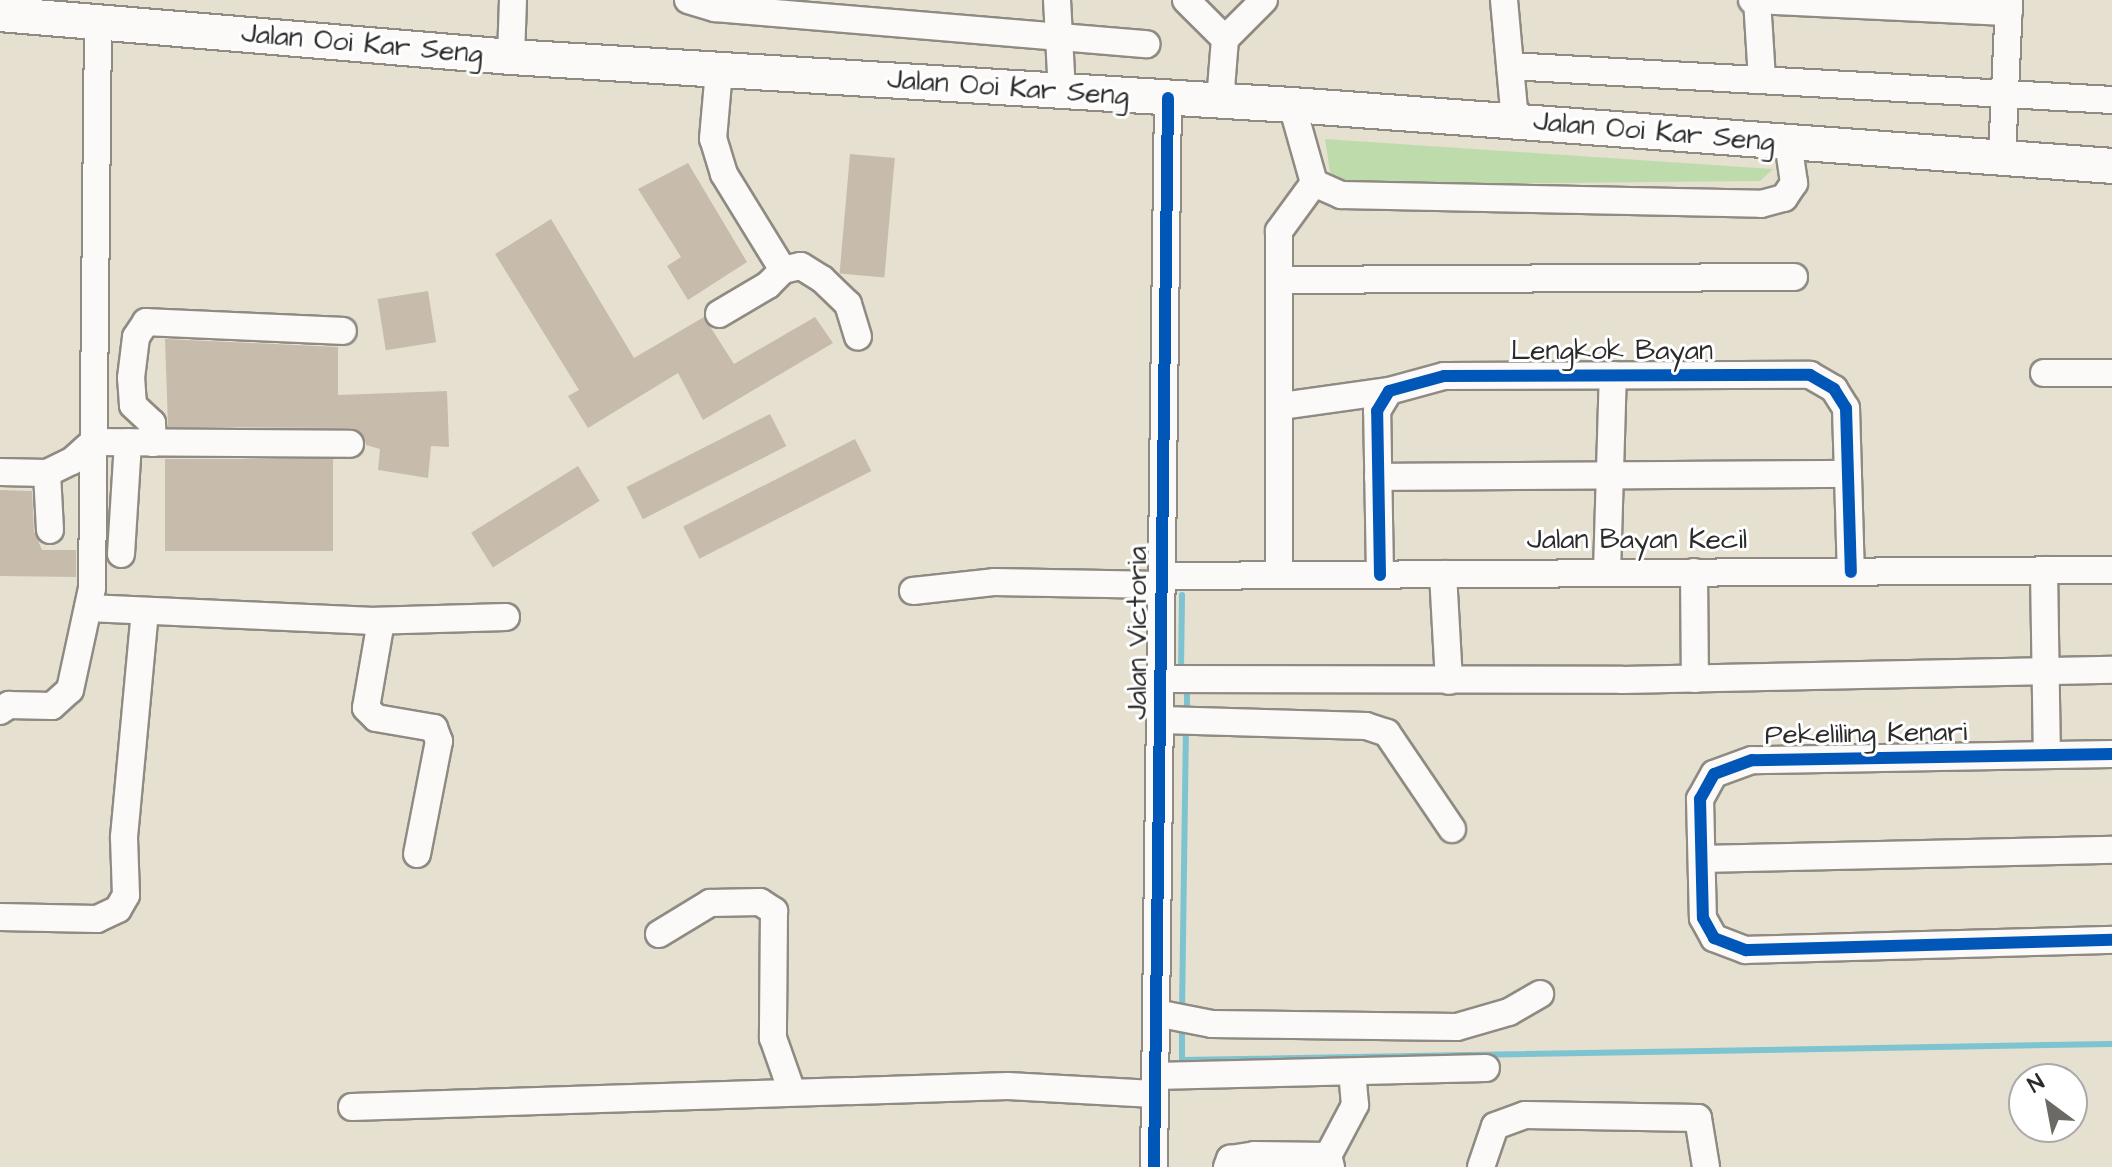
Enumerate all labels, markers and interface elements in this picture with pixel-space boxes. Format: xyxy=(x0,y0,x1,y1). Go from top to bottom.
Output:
street label: Jalan Ooi Kar Seng xyxy=(240,17,484,71)
street label: Jalan Ooi Kar Seng xyxy=(886,63,1130,113)
street label: Jalan Ooi Kar Seng xyxy=(1532,105,1776,159)
street label: Lengkok Bayan xyxy=(1511,334,1713,368)
street label: Jalan Bayan Kecil xyxy=(1527,523,1747,557)
street label: Jalan Victoria xyxy=(1121,546,1155,720)
street label: Pekeliling Kenari xyxy=(1765,715,1967,753)
north arrow xyxy=(2008,1063,2088,1143)
text: N xyxy=(2022,1067,2050,1101)

